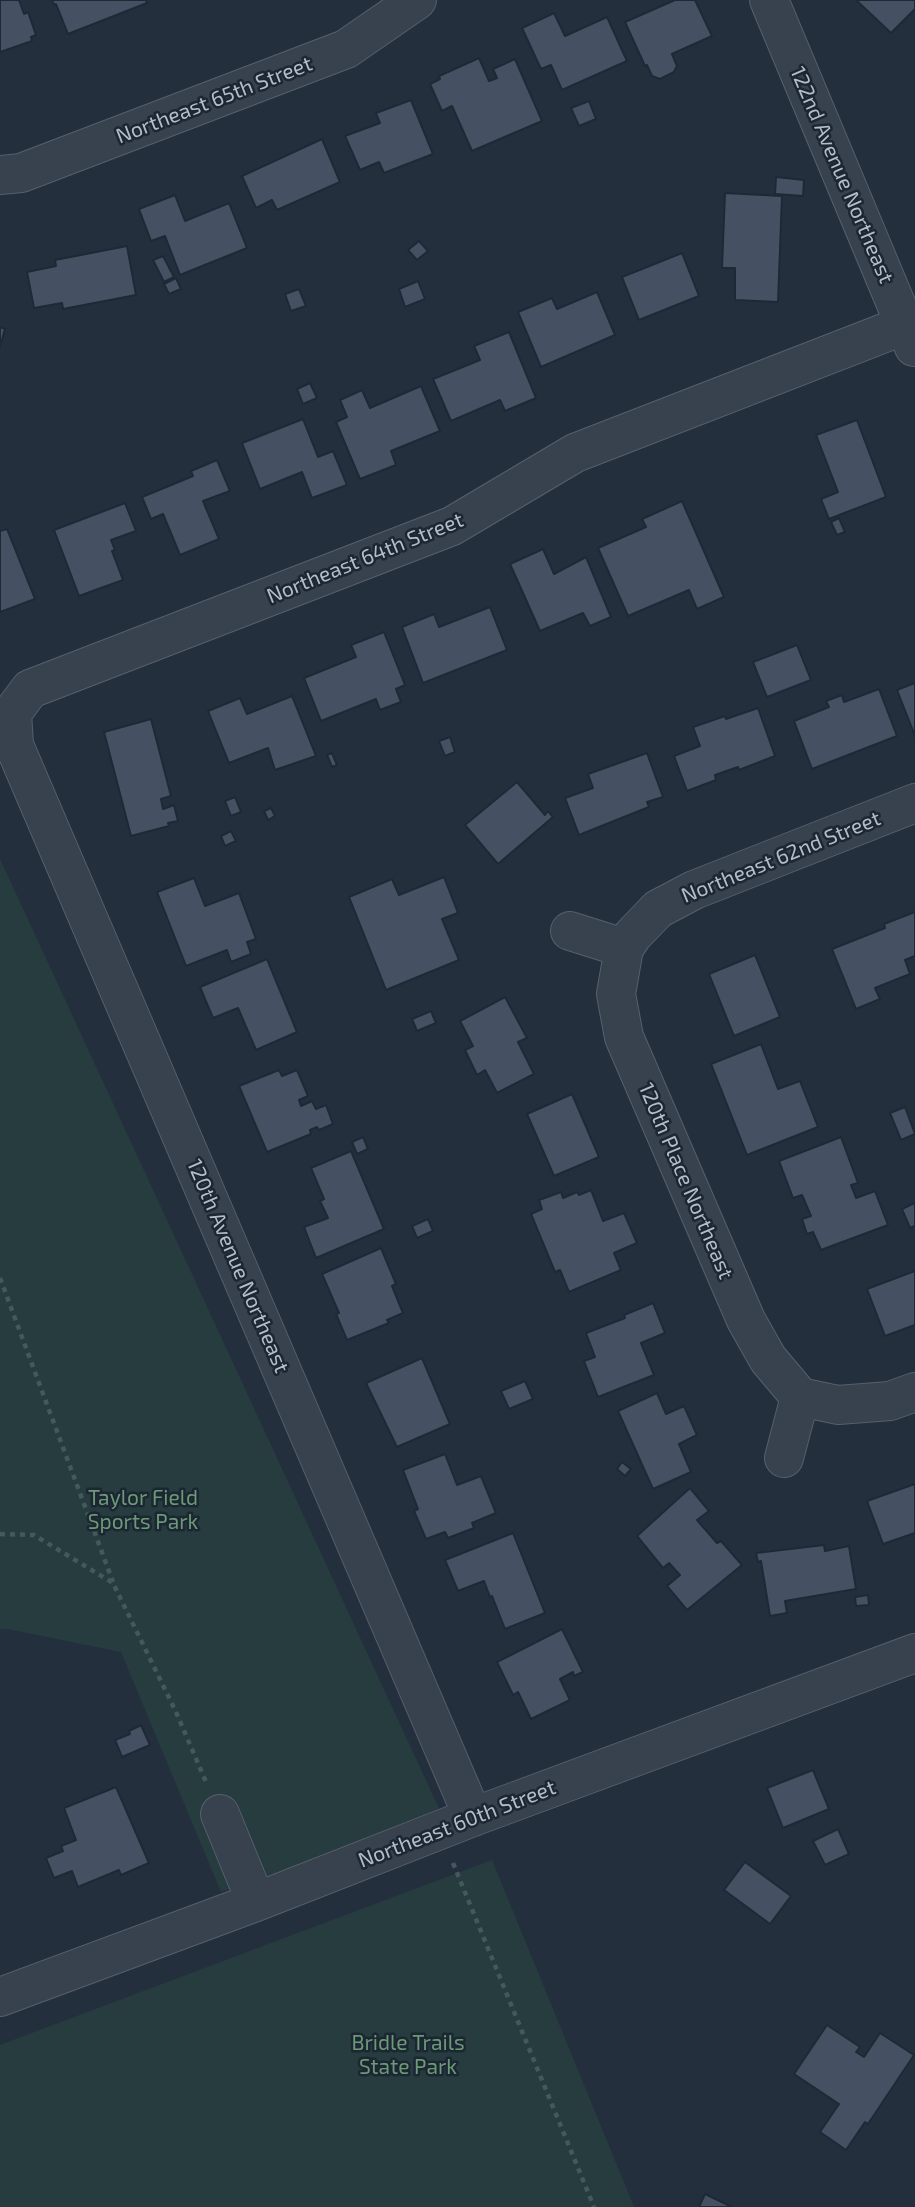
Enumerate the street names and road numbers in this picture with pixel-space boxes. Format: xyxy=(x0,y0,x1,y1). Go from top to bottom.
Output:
street label: Northeast 65th Street xyxy=(112,51,316,149)
street label: 122nd Avenue Northeast xyxy=(785,63,899,287)
street label: Northeast 64th Street xyxy=(263,507,467,609)
street label: Northeast 62nd Street xyxy=(678,805,884,909)
street label: 120th Place Northeast xyxy=(633,1079,739,1283)
street label: 120th Avenue Northeast xyxy=(182,1155,294,1377)
street label: Northeast 60th Street xyxy=(355,1775,559,1873)

